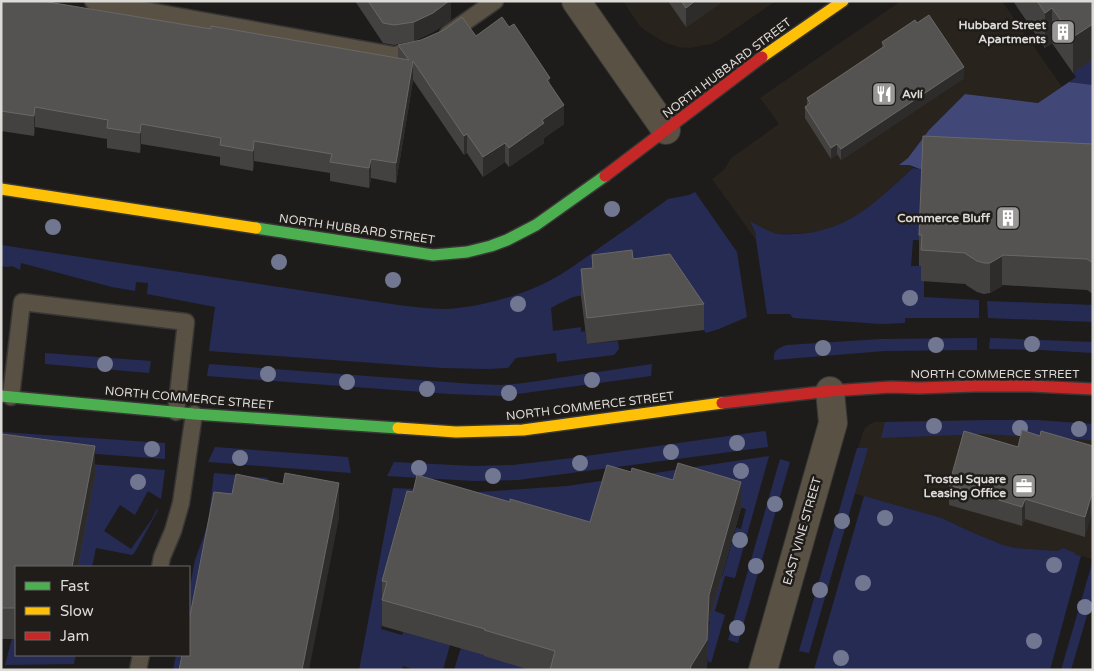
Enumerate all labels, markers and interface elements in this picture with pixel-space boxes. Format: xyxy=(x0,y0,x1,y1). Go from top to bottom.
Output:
street label: NORTH HUBBARD STREET xyxy=(660,15,795,121)
place label: Hubbard Street Apartments xyxy=(958,18,1046,47)
building icon: Hubbard Street Apartments xyxy=(1050,19,1076,45)
restaurant icon: Avlí xyxy=(871,81,897,107)
place label: Avlí xyxy=(902,87,923,101)
building icon: Commerce Bluff xyxy=(995,205,1021,231)
street label: NORTH HUBBARD STREET xyxy=(278,211,437,247)
place label: Commerce Bluff xyxy=(897,211,991,225)
street label: NORTH COMMERCE STREET xyxy=(910,367,1080,381)
street label: NORTH COMMERCE STREET xyxy=(104,384,275,412)
street label: NORTH COMMERCE STREET xyxy=(505,389,675,423)
place label: Trostel Square Leasing Office xyxy=(923,472,1006,501)
office icon: Trostel Square Leasing Office xyxy=(1011,473,1037,499)
street label: EAST VINE STREET xyxy=(780,475,824,587)
legend xyxy=(15,566,190,656)
text: Fast xyxy=(60,577,90,595)
text: Slow xyxy=(60,602,94,620)
text: Jam xyxy=(60,627,89,645)

